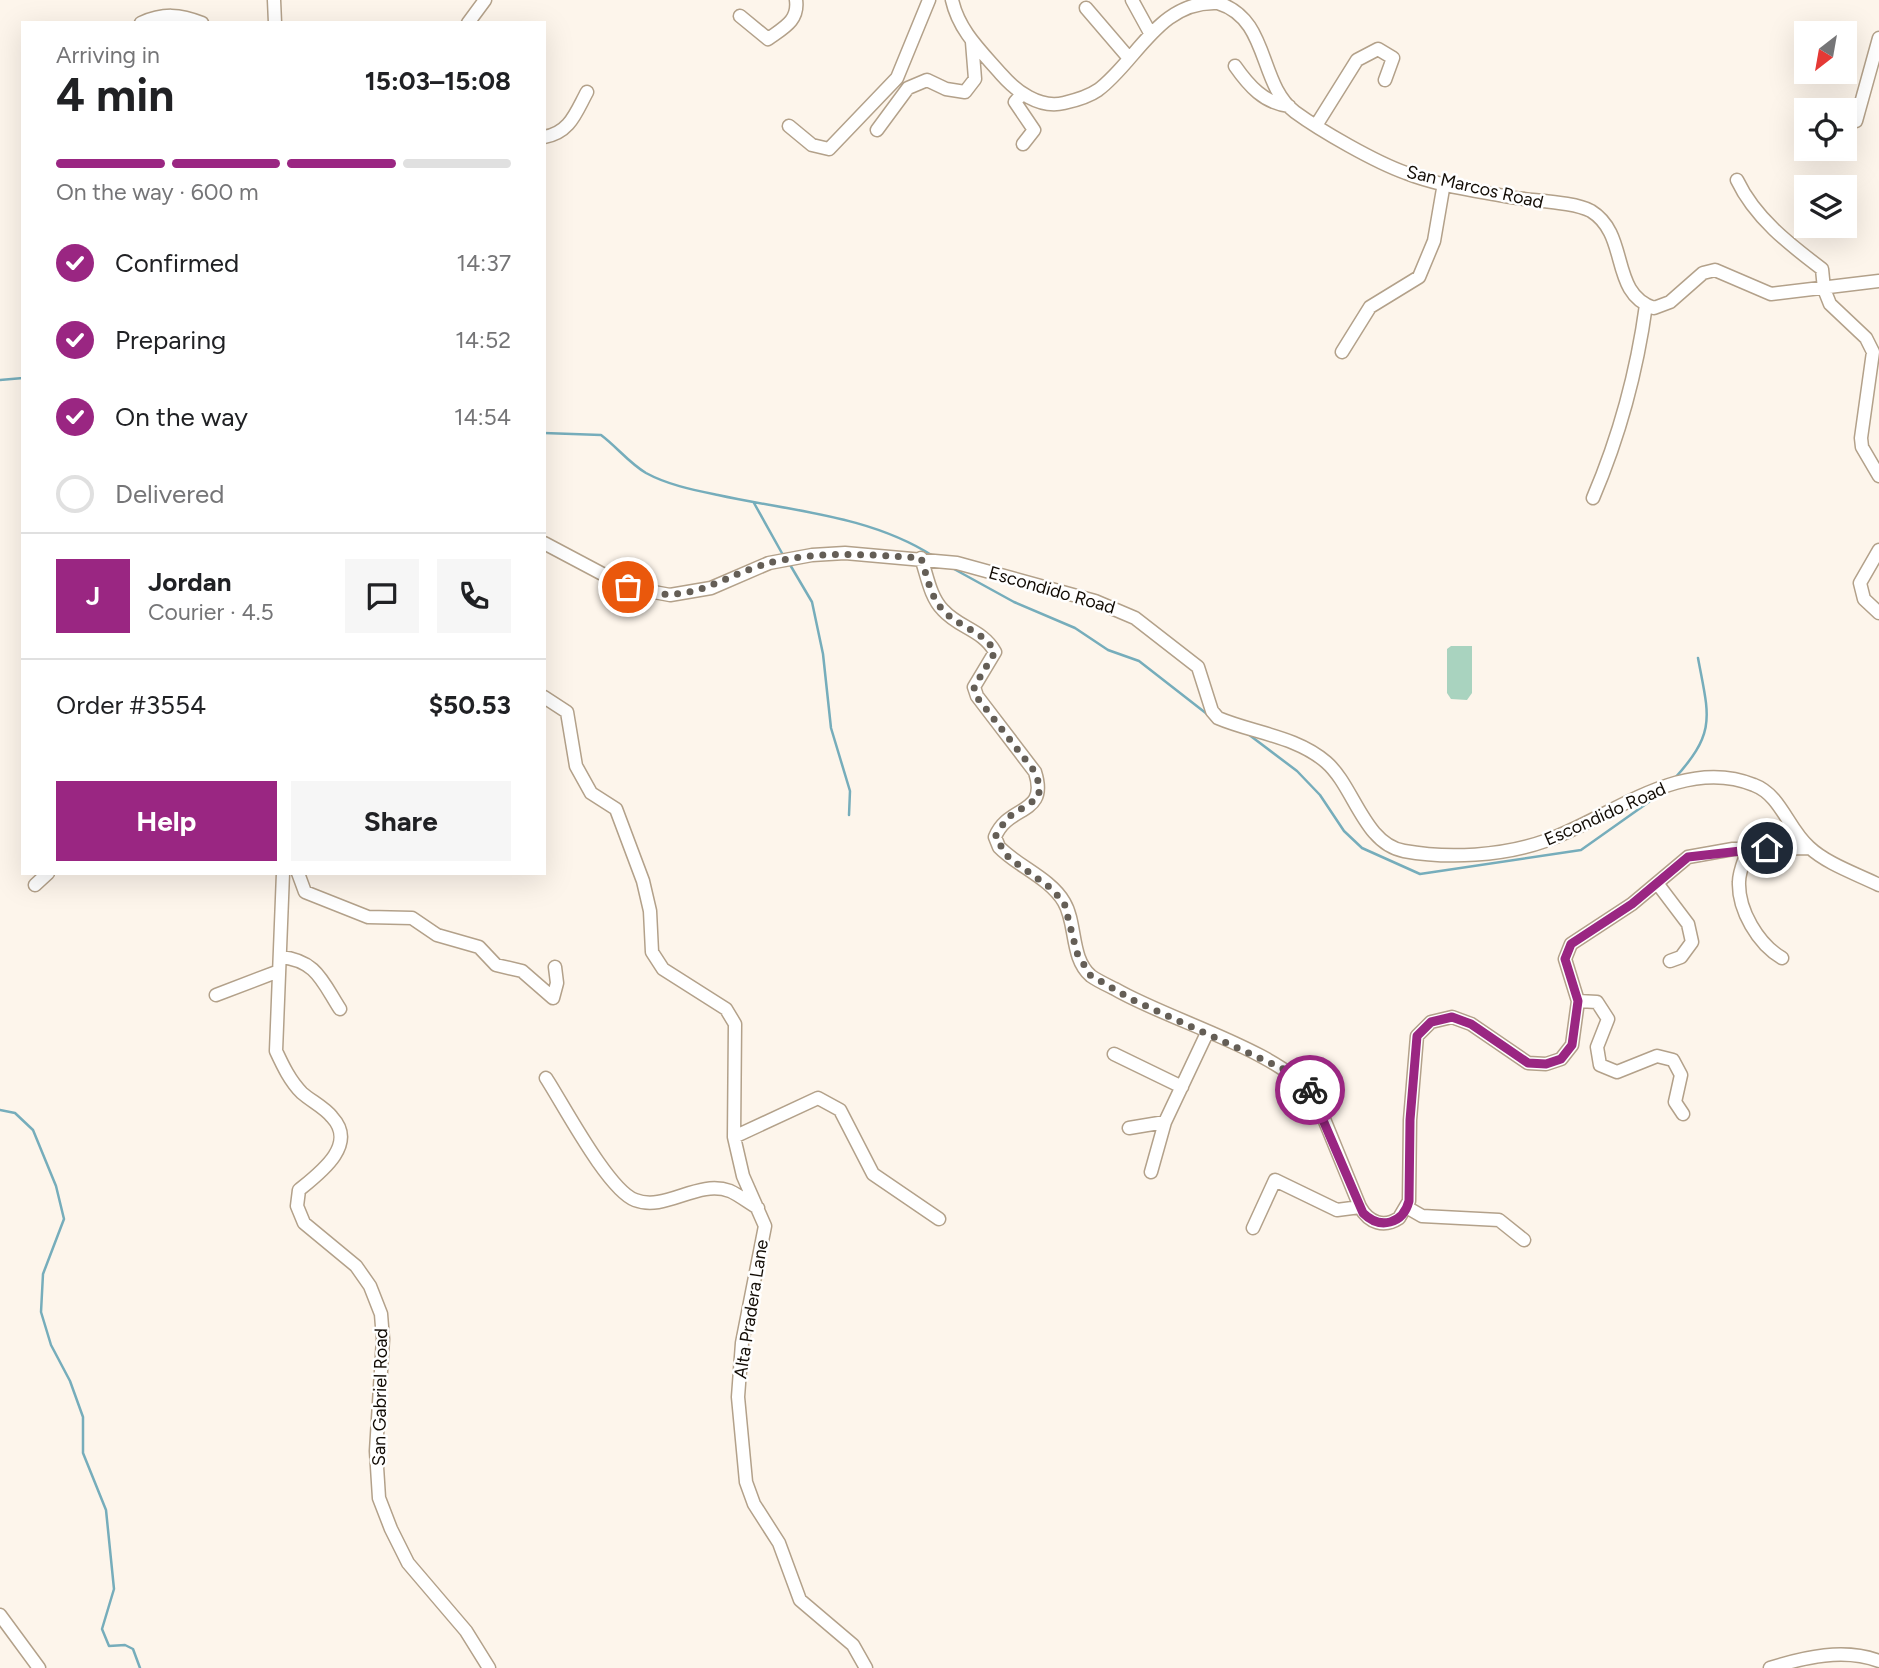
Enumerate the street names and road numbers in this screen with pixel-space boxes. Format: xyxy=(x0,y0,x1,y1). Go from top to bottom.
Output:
street label: San Marcos Road xyxy=(1404,161,1546,213)
street label: Escondido Road xyxy=(986,561,1118,619)
street label: Escondido Road xyxy=(1541,777,1669,851)
street label: Alta Pradera Lane xyxy=(729,1238,773,1380)
street label: San Gabriel Road xyxy=(368,1328,392,1466)

